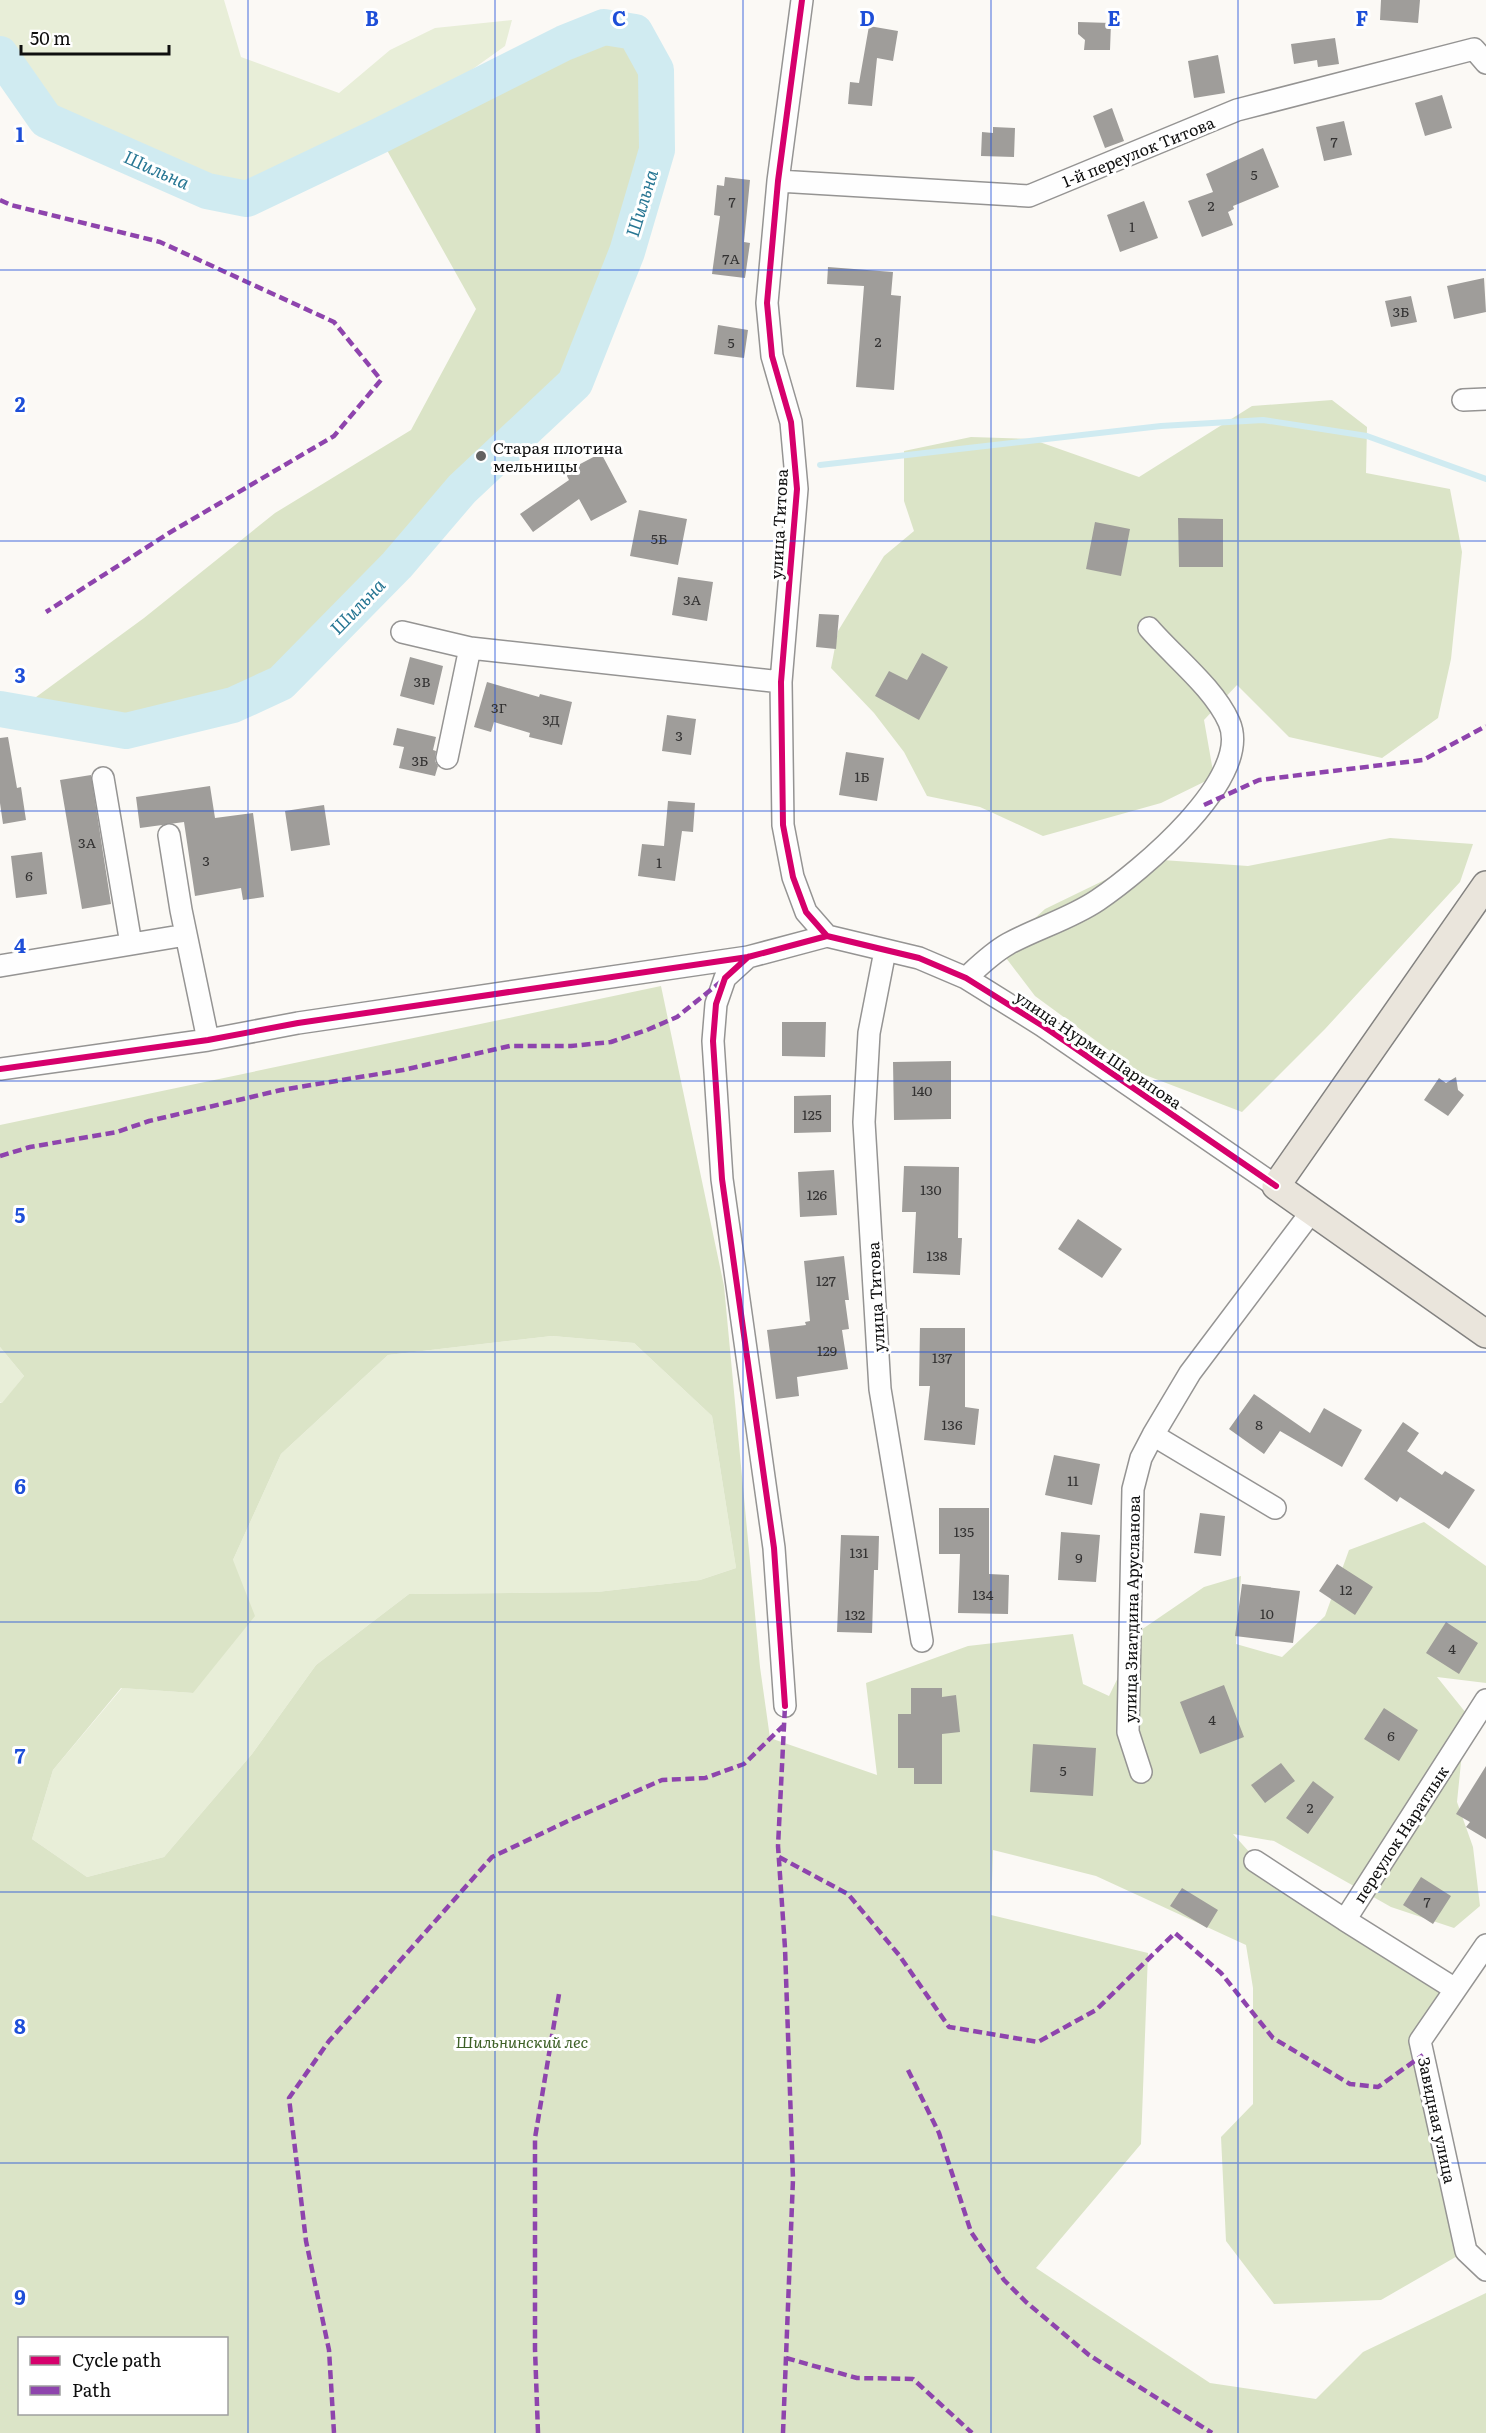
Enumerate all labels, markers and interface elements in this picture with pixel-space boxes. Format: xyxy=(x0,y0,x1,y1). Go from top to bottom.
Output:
text: B xyxy=(365,2,379,32)
text: C xyxy=(612,2,626,32)
text: D xyxy=(859,2,875,32)
text: E xyxy=(1107,2,1121,32)
text: F xyxy=(1356,2,1369,32)
scale bar xyxy=(21,18,170,56)
text: 50 m xyxy=(30,24,71,51)
street label: 1-й переулок Титова xyxy=(1058,109,1218,193)
text: 1 xyxy=(16,118,24,148)
house number: 7 xyxy=(1330,131,1338,151)
water label: Шильна xyxy=(120,143,195,196)
house number: 5 xyxy=(1250,164,1258,184)
water label: Шильна xyxy=(618,165,664,240)
house number: 7 xyxy=(728,191,736,211)
house number: 2 xyxy=(1207,195,1215,215)
house number: 1 xyxy=(1129,216,1135,236)
house number: 7А xyxy=(722,248,740,268)
house number: 3Б xyxy=(1393,301,1409,321)
house number: 2 xyxy=(874,331,882,351)
house number: 5 xyxy=(727,332,735,352)
text: 2 xyxy=(15,388,26,418)
place label: Старая плотина мельницы xyxy=(493,435,623,477)
marker: Старая плотина мельницы xyxy=(474,449,488,463)
street label: улица Титова xyxy=(763,468,793,580)
house number: 5Б xyxy=(651,528,667,548)
water label: Шильна xyxy=(323,571,391,640)
house number: 3А xyxy=(683,589,702,609)
text: 3 xyxy=(14,659,26,689)
house number: 3В xyxy=(414,671,430,691)
house number: 3Г xyxy=(491,697,508,717)
house number: 3Д xyxy=(542,709,560,729)
house number: 3 xyxy=(675,725,683,745)
house number: 3Б xyxy=(412,750,428,770)
house number: 1Б xyxy=(854,766,870,786)
house number: 3А xyxy=(78,832,97,852)
house number: 3 xyxy=(202,850,210,870)
house number: 1 xyxy=(656,852,662,872)
house number: 6 xyxy=(25,865,33,885)
text: 4 xyxy=(14,929,26,959)
street label: улица Нурми Шарипова xyxy=(1011,984,1188,1114)
house number: 140 xyxy=(912,1080,932,1100)
house number: 125 xyxy=(802,1104,822,1124)
house number: 130 xyxy=(920,1179,942,1199)
house number: 126 xyxy=(807,1184,828,1204)
text: 5 xyxy=(15,1199,26,1229)
street label: улица Титова xyxy=(860,1241,890,1353)
house number: 138 xyxy=(927,1245,948,1265)
house number: 127 xyxy=(816,1270,836,1290)
house number: 129 xyxy=(817,1340,837,1360)
house number: 137 xyxy=(932,1347,952,1367)
house number: 136 xyxy=(942,1414,963,1434)
house number: 8 xyxy=(1255,1414,1263,1434)
text: 6 xyxy=(14,1470,26,1500)
house number: 11 xyxy=(1067,1470,1079,1490)
street label: улица Зиатдина Арусланова xyxy=(1117,1495,1145,1723)
house number: 135 xyxy=(954,1521,974,1541)
house number: 131 xyxy=(850,1542,869,1562)
house number: 9 xyxy=(1075,1547,1083,1567)
house number: 12 xyxy=(1340,1579,1352,1599)
house number: 134 xyxy=(973,1584,994,1604)
house number: 10 xyxy=(1260,1603,1274,1623)
house number: 132 xyxy=(845,1604,865,1624)
house number: 4 xyxy=(1448,1638,1456,1658)
house number: 4 xyxy=(1208,1709,1216,1729)
house number: 6 xyxy=(1387,1725,1395,1745)
text: 7 xyxy=(15,1740,26,1770)
house number: 5 xyxy=(1059,1760,1067,1780)
street label: переулок Наратлык xyxy=(1346,1760,1454,1907)
house number: 2 xyxy=(1306,1797,1314,1817)
house number: 7 xyxy=(1423,1891,1431,1911)
text: 8 xyxy=(14,2010,26,2040)
park label: Шильнинский лес xyxy=(456,2029,589,2053)
street label: Завидная улица xyxy=(1413,2055,1463,2186)
text: 9 xyxy=(14,2281,26,2311)
legend xyxy=(18,2337,228,2415)
text: Cycle path xyxy=(72,2346,161,2373)
text: Path xyxy=(72,2376,111,2403)

